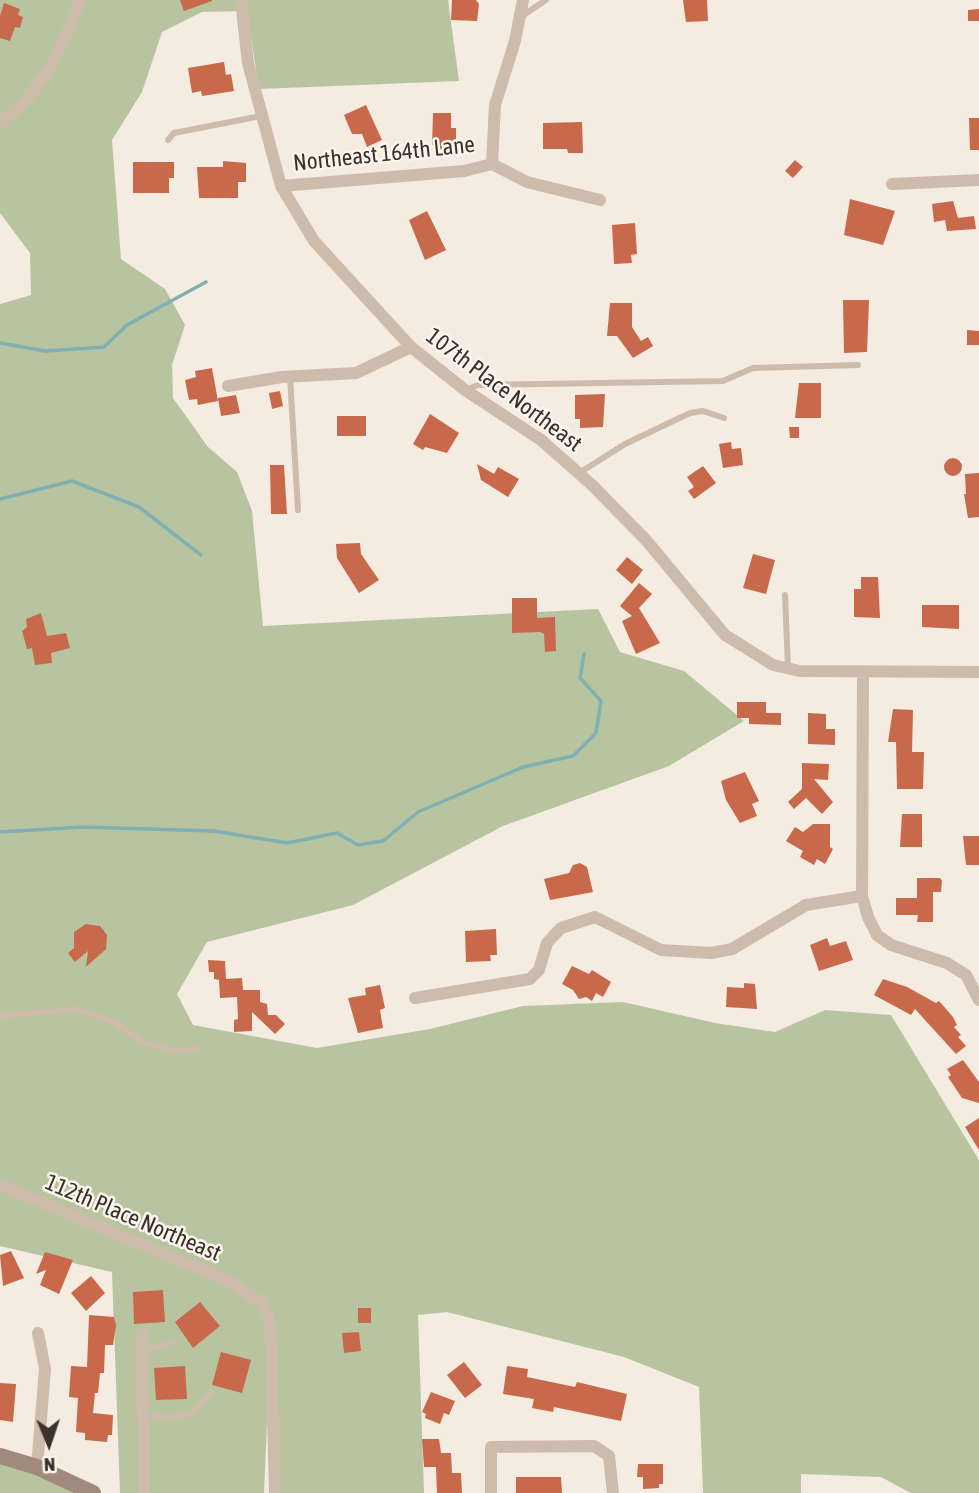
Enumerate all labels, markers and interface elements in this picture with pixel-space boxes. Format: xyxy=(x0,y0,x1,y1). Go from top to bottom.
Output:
street label: Northeast 164th Lane xyxy=(292,131,476,177)
street label: 107th Place Northeast xyxy=(421,322,587,458)
street label: 112th Place Northeast xyxy=(41,1169,225,1267)
north arrow xyxy=(14,1409,84,1479)
text: N xyxy=(44,1454,56,1476)

